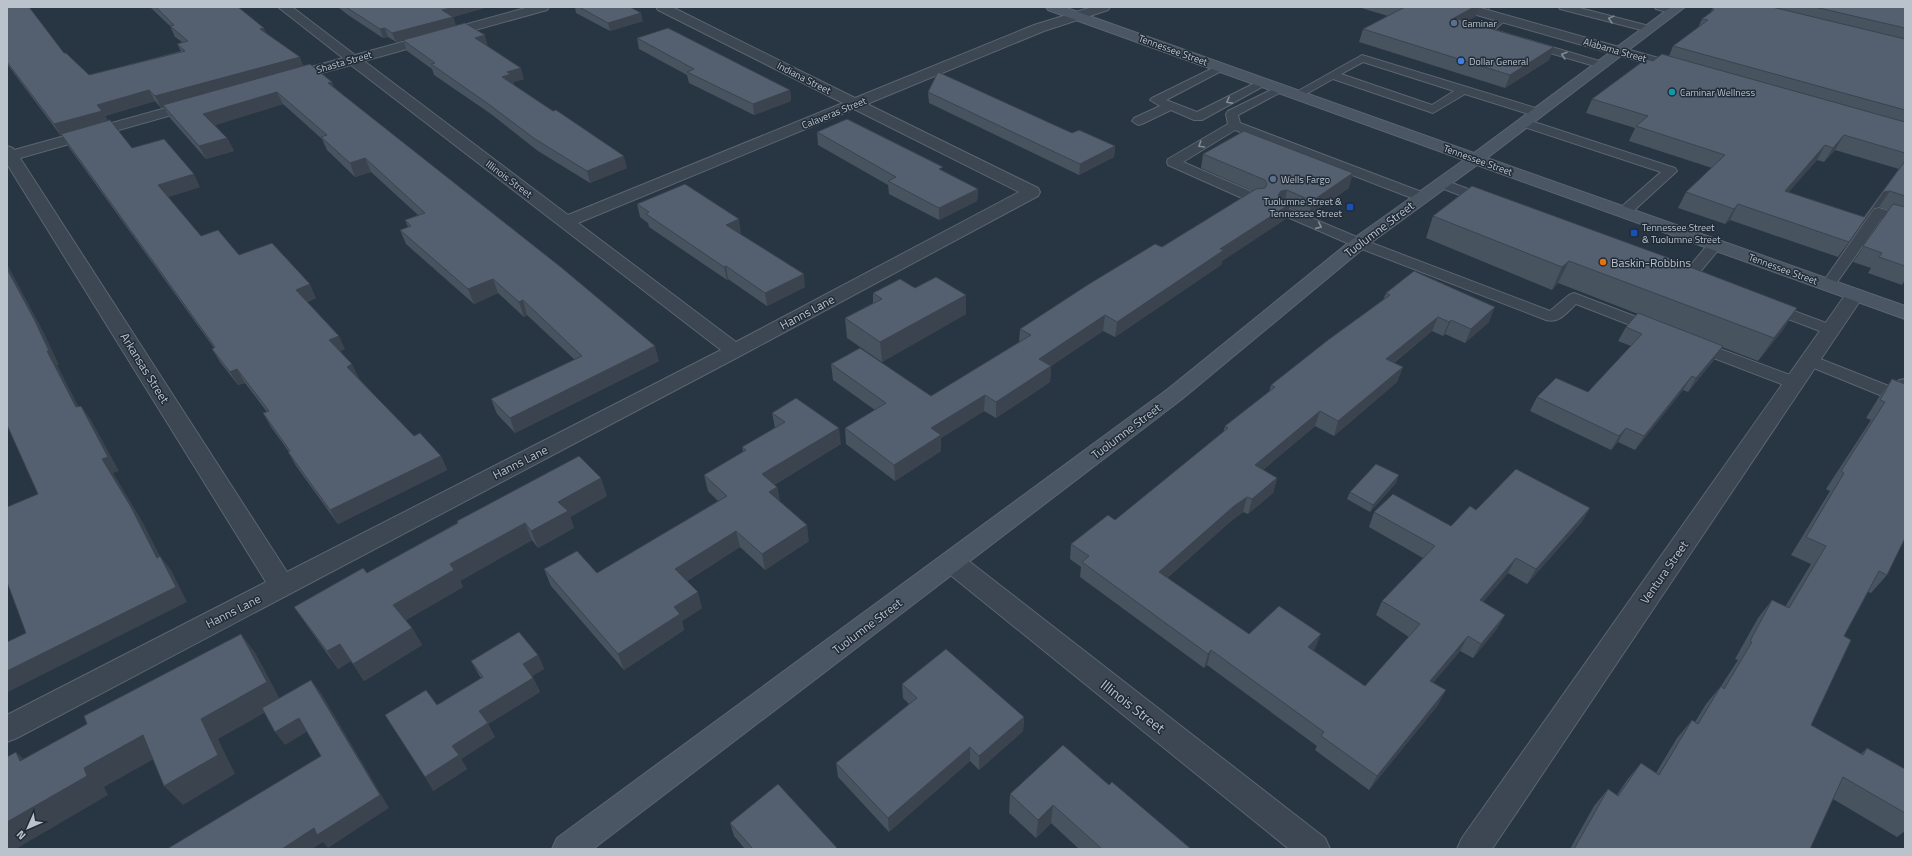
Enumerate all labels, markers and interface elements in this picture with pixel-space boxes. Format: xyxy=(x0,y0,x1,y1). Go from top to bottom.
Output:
place label: Caminar xyxy=(1462,16,1497,31)
one-way arrow xyxy=(1608,16,1614,24)
marker: Caminar xyxy=(1449,18,1459,28)
street label: Tennessee Street xyxy=(1136,31,1210,70)
street label: Alabama Street xyxy=(1582,34,1649,66)
street label: Shasta Street xyxy=(315,47,374,77)
one-way arrow xyxy=(1561,51,1568,60)
place label: Dollar General xyxy=(1469,54,1528,69)
marker: Dollar General xyxy=(1456,56,1466,66)
street label: Indiana Street xyxy=(774,58,834,98)
place label: Caminar Wellness xyxy=(1680,85,1755,100)
marker: Caminar Wellness xyxy=(1667,87,1677,97)
street label: Calaveras Street xyxy=(799,93,869,133)
one-way arrow xyxy=(1226,96,1233,104)
one-way arrow xyxy=(1198,141,1205,148)
street label: Tennessee Street xyxy=(1441,141,1515,180)
street label: Illinois Street xyxy=(483,157,536,202)
place label: Wells Fargo xyxy=(1281,172,1330,187)
marker: Wells Fargo xyxy=(1268,174,1278,184)
place label: Tuolumne Street & Tennessee Street xyxy=(1264,194,1342,221)
street label: Tuolumne Street xyxy=(1340,196,1419,262)
marker: Tuolumne Street & Tennessee Street xyxy=(1345,202,1355,212)
place label: Tennessee Street & Tuolumne Street xyxy=(1642,220,1721,247)
one-way arrow xyxy=(1315,221,1322,229)
marker: Tennessee Street & Tuolumne Street xyxy=(1629,228,1639,238)
street label: Tennessee Street xyxy=(1746,250,1820,289)
place label: Baskin-Robbins xyxy=(1611,253,1691,272)
marker: Baskin-Robbins xyxy=(1598,257,1608,267)
street label: Hanns Lane xyxy=(776,290,838,334)
street label: Arkansas Street xyxy=(116,329,175,408)
street label: Tuolumne Street xyxy=(1087,398,1166,464)
street label: Hanns Lane xyxy=(489,440,551,484)
street label: Ventura Street xyxy=(1635,536,1693,608)
street label: Hanns Lane xyxy=(202,589,264,633)
street label: Tuolumne Street xyxy=(828,593,907,659)
street label: Illinois Street xyxy=(1096,674,1170,738)
north arrow xyxy=(8,808,48,848)
text: N xyxy=(13,827,29,843)

